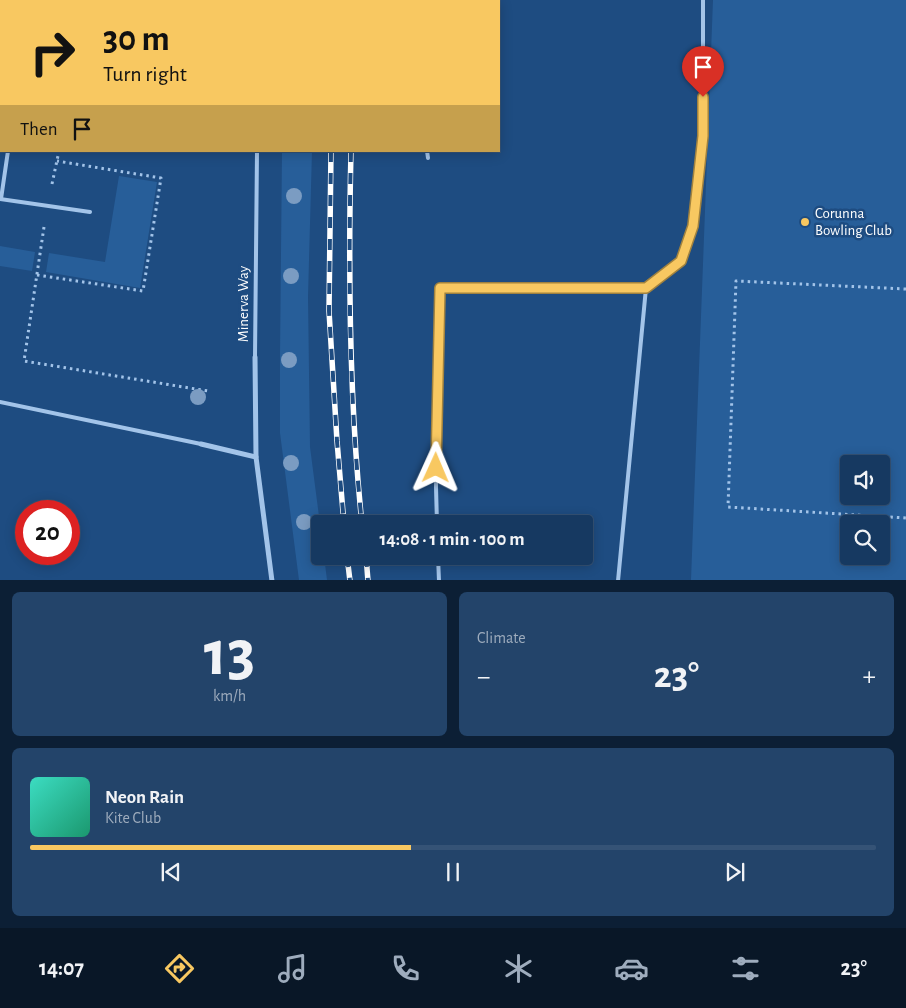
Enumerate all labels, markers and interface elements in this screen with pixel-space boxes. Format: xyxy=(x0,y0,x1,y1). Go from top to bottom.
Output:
icon: right xyxy=(20,20,85,85)
text: 30 m xyxy=(103,22,170,57)
pin xyxy=(682,46,724,97)
icon: arrive xyxy=(689,53,717,81)
text: Turn right xyxy=(103,63,187,85)
icon: arrive xyxy=(68,115,96,143)
text: Then xyxy=(20,120,58,139)
place label: Corunna Bowling Club xyxy=(815,206,892,238)
marker: Corunna Bowling Club xyxy=(799,216,811,228)
street label: Minerva Way xyxy=(236,265,251,342)
position arrow xyxy=(409,441,461,493)
map controls xyxy=(840,455,890,565)
button: sound xyxy=(840,455,890,505)
speed limit sign: 20 xyxy=(15,500,80,565)
button: search xyxy=(840,515,890,565)
text: 14:08 · 1 min · 100 m xyxy=(379,530,525,549)
text: 13 xyxy=(204,622,255,687)
text: Climate xyxy=(477,630,526,646)
text: 23° xyxy=(654,657,699,695)
text: − xyxy=(477,663,490,691)
text: + xyxy=(863,663,876,691)
text: km/h xyxy=(213,688,246,704)
text: Neon Rain xyxy=(105,788,184,807)
text: Kite Club xyxy=(105,810,161,826)
icon: previous xyxy=(157,858,185,886)
icon: pause xyxy=(439,858,467,886)
icon: next xyxy=(721,858,749,886)
icon: directions xyxy=(162,951,197,986)
icon: music xyxy=(275,951,310,986)
icon: phone xyxy=(388,951,423,986)
icon: climate xyxy=(501,951,536,986)
icon: car xyxy=(614,951,649,986)
icon: filters xyxy=(728,951,763,986)
text: 14:07 xyxy=(39,957,84,979)
text: 23° xyxy=(841,957,867,979)

